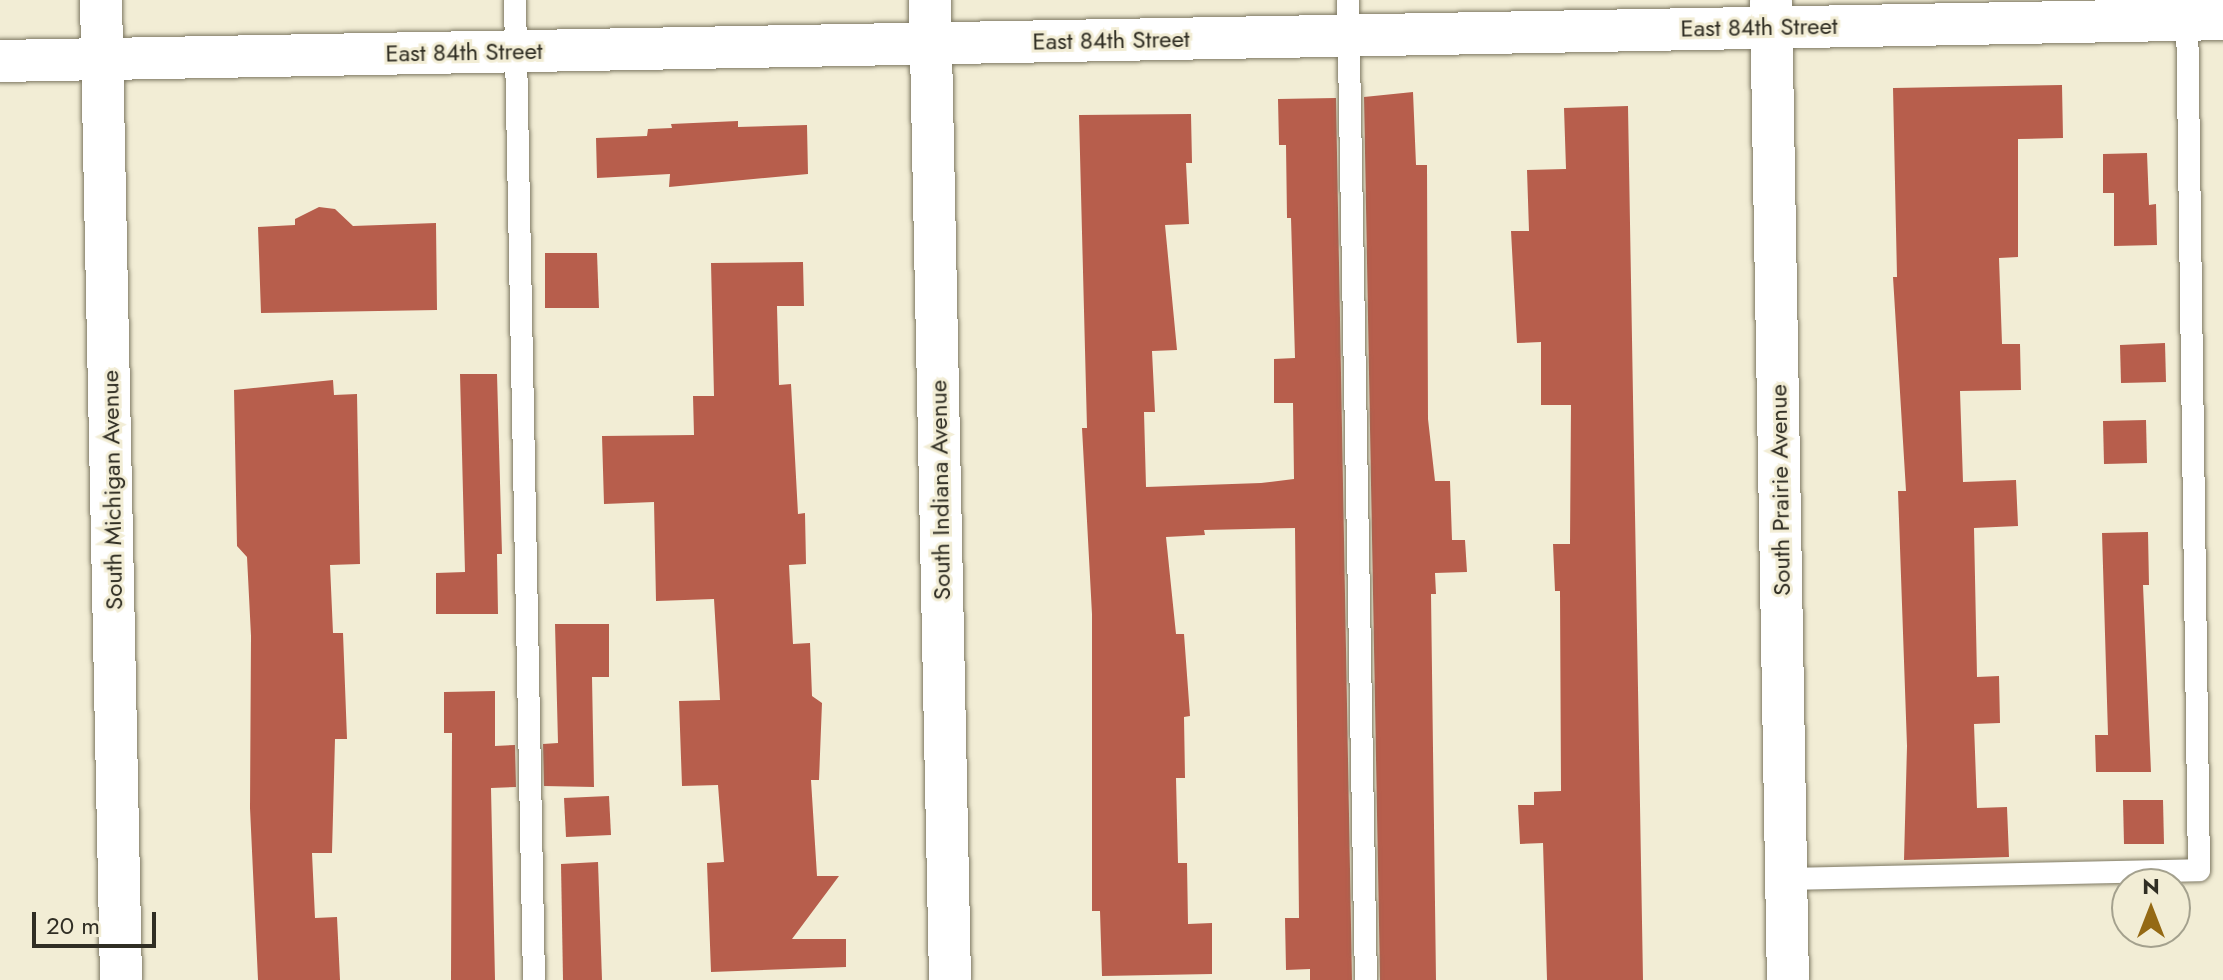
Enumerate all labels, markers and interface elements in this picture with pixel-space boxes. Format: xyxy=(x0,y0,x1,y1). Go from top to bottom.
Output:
street label: East 84th Street xyxy=(1680,11,1838,43)
street label: East 84th Street xyxy=(1032,24,1190,56)
street label: East 84th Street xyxy=(385,36,543,68)
street label: South Michigan Avenue xyxy=(96,370,128,610)
street label: South Indiana Avenue xyxy=(924,380,956,600)
street label: South Prairie Avenue xyxy=(1764,384,1796,596)
north arrow xyxy=(2111,868,2191,948)
text: N xyxy=(2142,870,2160,902)
scale bar xyxy=(36,896,160,946)
text: 20 m xyxy=(46,908,100,943)

